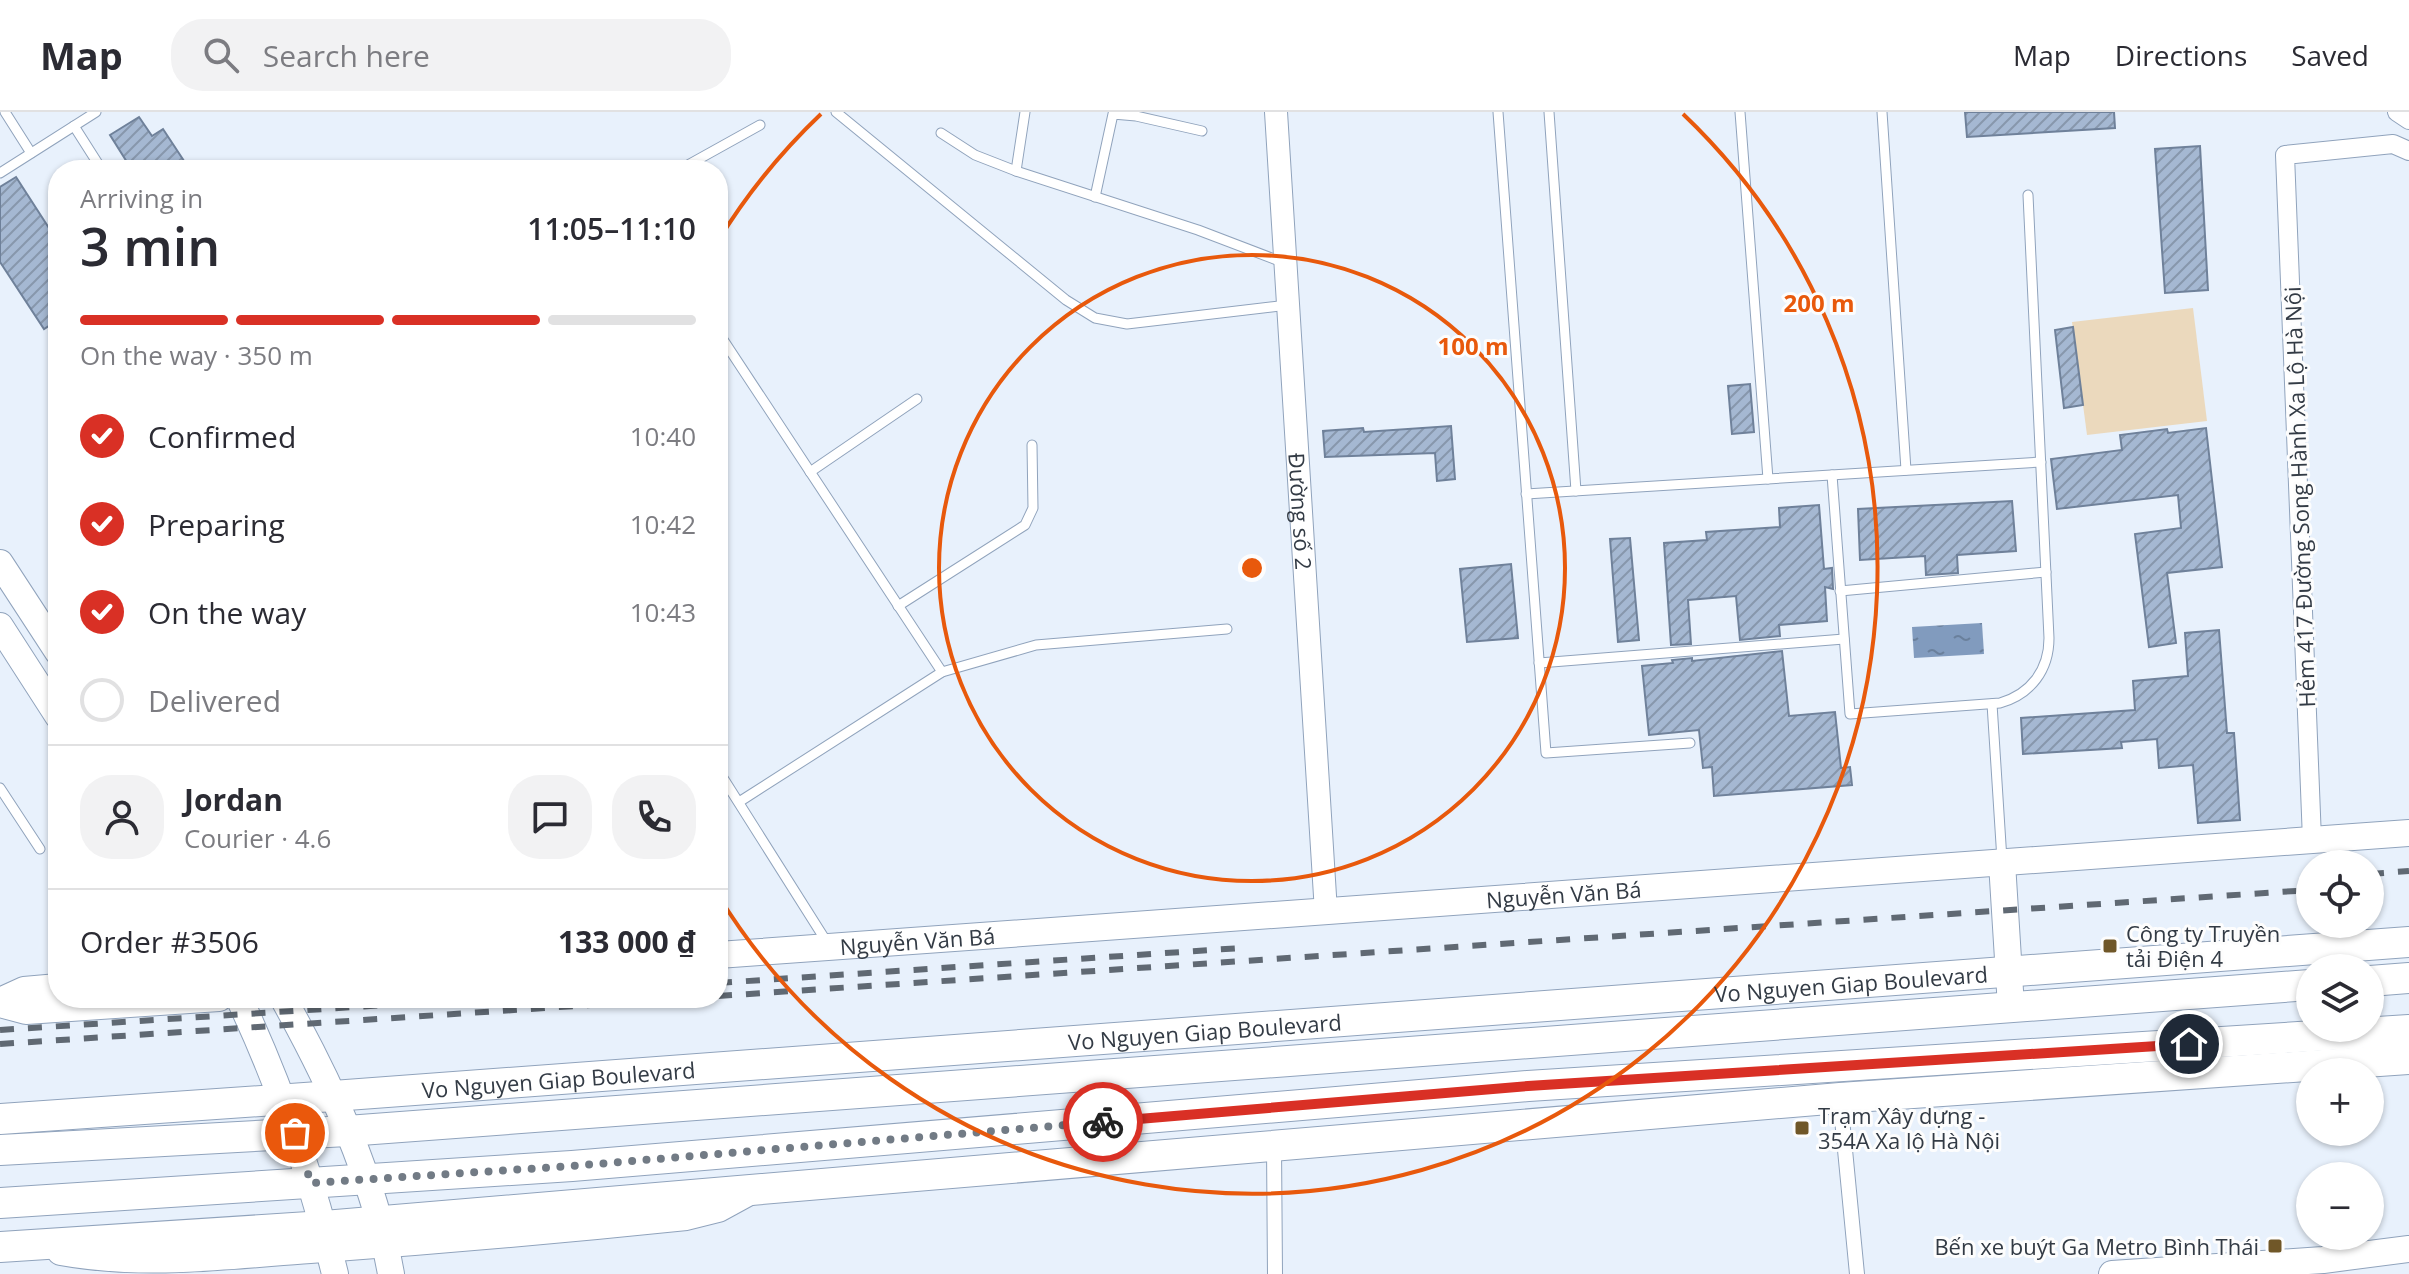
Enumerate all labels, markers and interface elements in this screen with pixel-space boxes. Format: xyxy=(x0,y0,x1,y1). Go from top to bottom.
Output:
search box xyxy=(171,19,731,91)
text: Map xyxy=(40,29,123,81)
icon: search xyxy=(199,33,243,77)
text: Search here xyxy=(263,35,430,76)
text: Map xyxy=(2013,36,2071,74)
text: Directions xyxy=(2115,36,2247,74)
text: Saved xyxy=(2291,36,2369,74)
text: Arriving in xyxy=(80,180,203,216)
text: 11:05–11:10 xyxy=(527,208,696,249)
text: 3 min xyxy=(80,210,220,281)
text: 200 m xyxy=(1784,286,1854,319)
street label: Hẻm 417 Đường Song Hành Xa Lộ Hà Nội xyxy=(2277,286,2321,708)
text: 100 m xyxy=(1438,329,1508,362)
text: On the way · 350 m xyxy=(80,337,313,373)
icon: check xyxy=(80,414,124,458)
text: Confirmed xyxy=(148,416,296,457)
text: 10:40 xyxy=(630,418,696,454)
street label: Đường số 2 xyxy=(1282,452,1320,571)
icon: check xyxy=(80,502,124,546)
text: Preparing xyxy=(148,504,285,545)
text: 10:42 xyxy=(630,506,696,542)
centre of rings xyxy=(1238,554,1266,582)
icon: check xyxy=(80,590,124,634)
text: On the way xyxy=(148,592,306,633)
text: 10:43 xyxy=(630,594,696,630)
text: Delivered xyxy=(148,680,281,721)
button: person xyxy=(80,775,164,859)
button: chat xyxy=(508,775,592,859)
button: phone xyxy=(612,775,696,859)
text: Jordan xyxy=(184,779,283,820)
text: Courier · 4.6 xyxy=(184,820,331,856)
map controls xyxy=(2296,850,2384,1250)
button: locate xyxy=(2296,850,2384,938)
street label: Nguyễn Văn Bá xyxy=(1485,873,1643,915)
place label: Công ty Truyền tải Điện 4 xyxy=(2126,918,2280,973)
street label: Nguyễn Văn Bá xyxy=(839,920,996,961)
text: Order #3506 xyxy=(80,921,259,962)
text: 133 000 ₫ xyxy=(558,921,696,962)
marker: Công ty Truyền tải Điện 4 xyxy=(2101,937,2119,955)
button: layers xyxy=(2296,954,2384,1042)
street label: Vo Nguyen Giap Boulevard xyxy=(1713,958,1989,1008)
street label: Vo Nguyen Giap Boulevard xyxy=(1067,1006,1343,1056)
pin xyxy=(2155,1010,2223,1078)
icon: home xyxy=(2167,1022,2211,1066)
street label: Vo Nguyen Giap Boulevard xyxy=(421,1054,696,1104)
button: + xyxy=(2296,1058,2384,1146)
courier xyxy=(1063,1082,1143,1162)
pin xyxy=(261,1099,329,1167)
icon: bike xyxy=(1081,1100,1125,1144)
place label: Trạm Xây dựng - 354A Xa lộ Hà Nội xyxy=(1818,1100,2000,1155)
icon: bag xyxy=(273,1111,317,1155)
marker: Trạm Xây dựng - 354A Xa lộ Hà Nội xyxy=(1793,1119,1811,1137)
button: − xyxy=(2296,1162,2384,1250)
place label: Bến xe buýt Ga Metro Bình Thái xyxy=(1934,1231,2259,1261)
marker: Bến xe buýt Ga Metro Bình Thái xyxy=(2266,1237,2284,1255)

